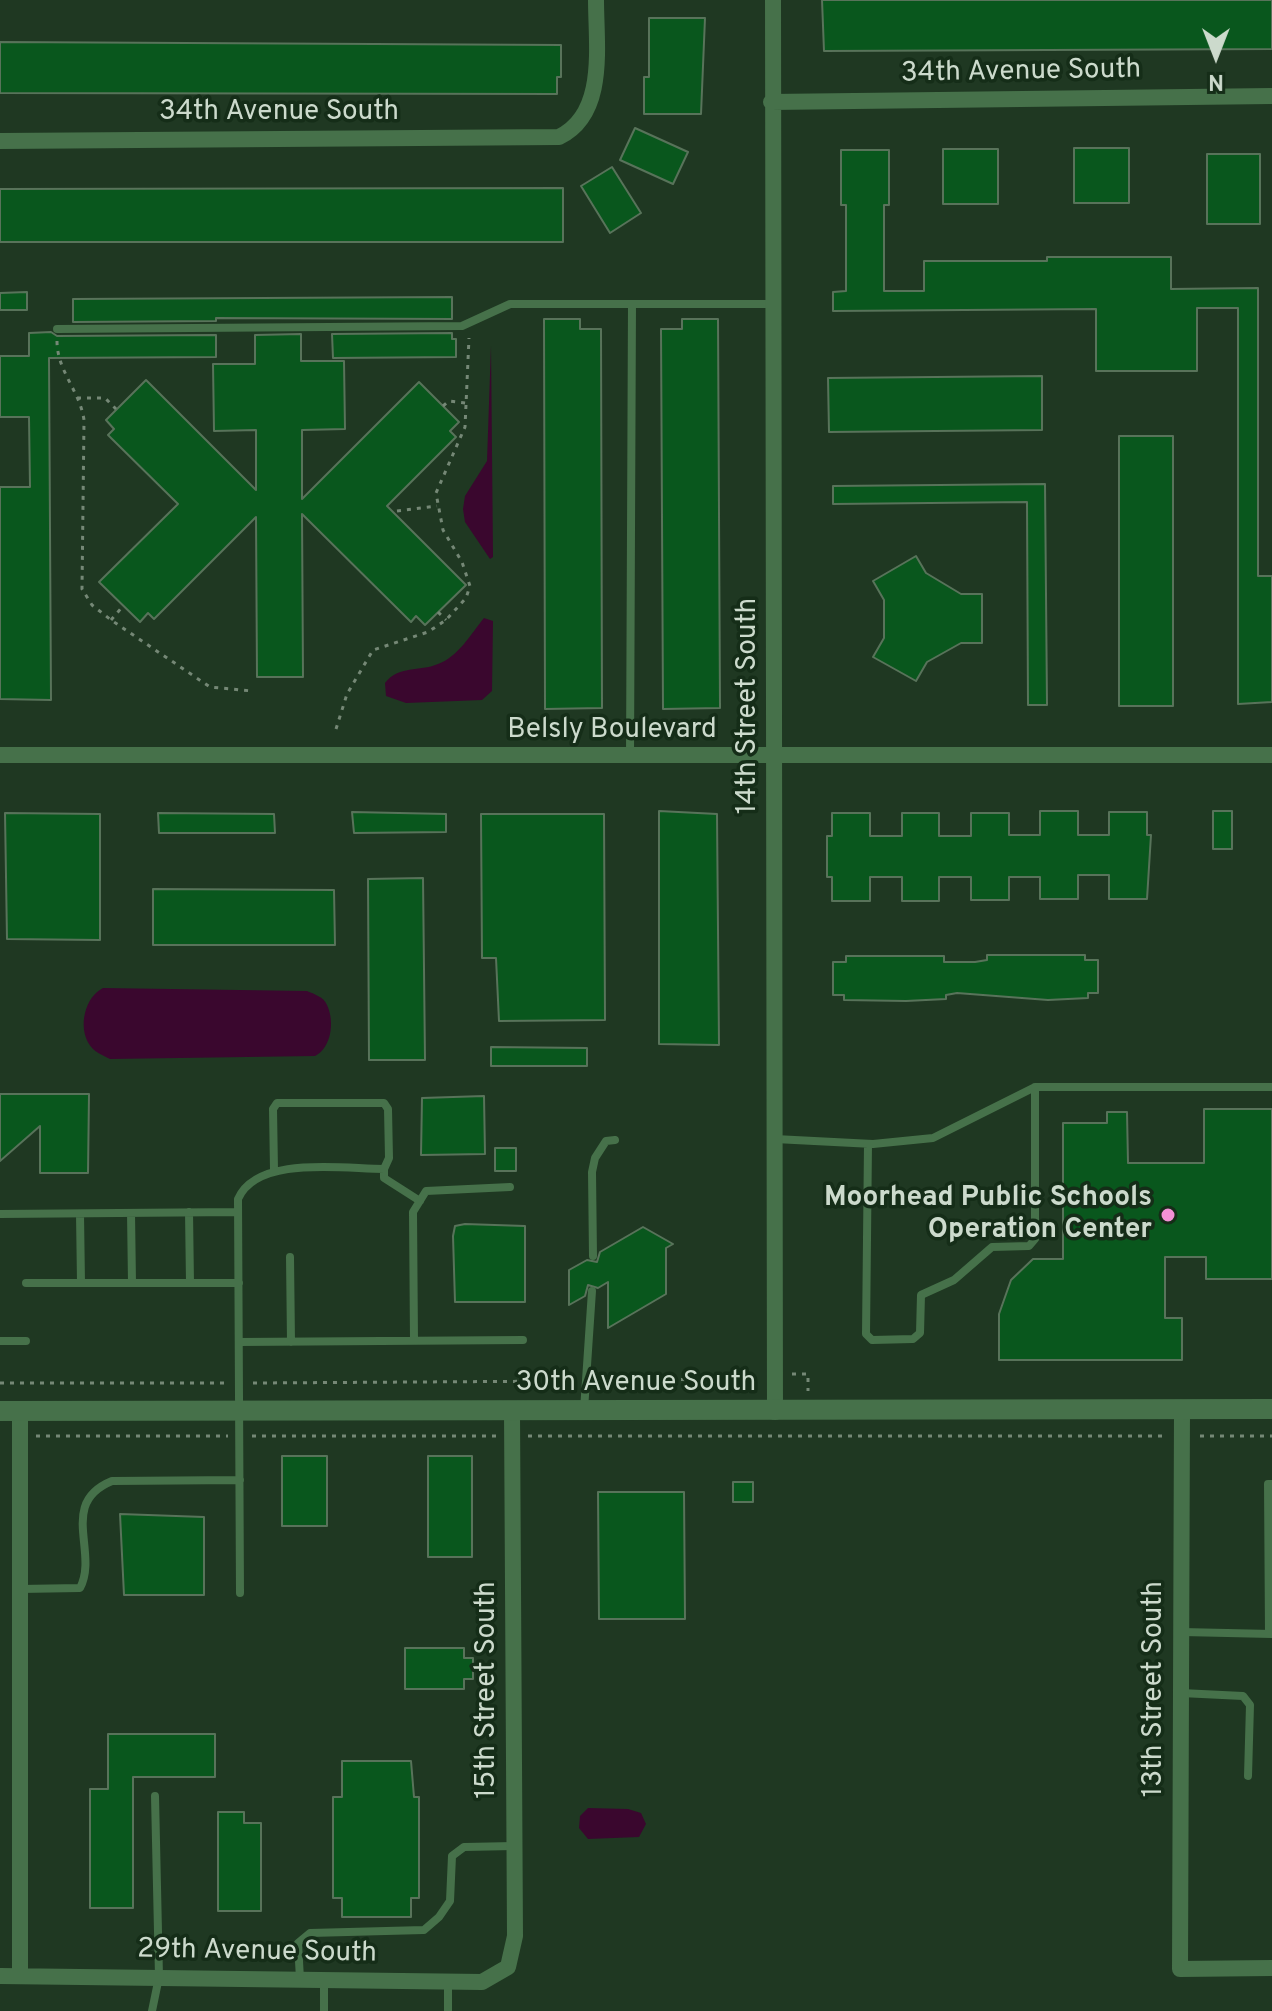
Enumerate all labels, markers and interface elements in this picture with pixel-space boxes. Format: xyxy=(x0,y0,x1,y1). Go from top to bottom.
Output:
north arrow xyxy=(1176,16,1256,96)
street label: 34th Avenue South xyxy=(901,54,1141,92)
text: N xyxy=(1208,67,1224,94)
street label: 34th Avenue South xyxy=(159,96,399,130)
street label: 14th Street South xyxy=(732,598,766,814)
street label: Belsly Boulevard xyxy=(507,714,717,748)
place label: Moorhead Public Schools Operation Center xyxy=(824,1182,1152,1248)
marker: Moorhead Public Schools Operation Center xyxy=(1159,1206,1177,1224)
street label: 30th Avenue South xyxy=(516,1367,756,1401)
street label: 15th Street South xyxy=(471,1581,505,1799)
street label: 13th Street South xyxy=(1138,1581,1172,1797)
street label: 29th Avenue South xyxy=(137,1934,377,1972)

